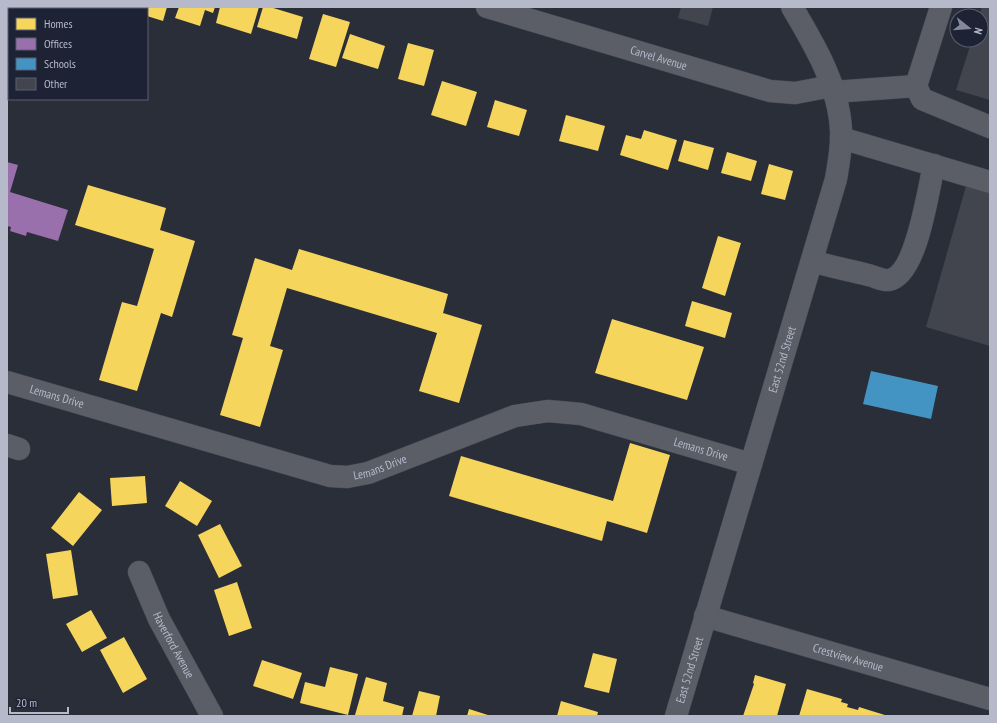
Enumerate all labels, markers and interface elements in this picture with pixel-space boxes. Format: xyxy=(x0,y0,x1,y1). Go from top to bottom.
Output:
legend xyxy=(8,8,148,100)
north arrow xyxy=(949,8,989,48)
text: Homes xyxy=(44,16,72,31)
text: N xyxy=(971,26,986,36)
text: Offices xyxy=(44,36,72,51)
street label: Carvel Avenue xyxy=(629,42,689,73)
text: Schools xyxy=(44,56,76,71)
text: Other xyxy=(44,76,68,91)
street label: East 52nd Street xyxy=(765,324,799,394)
street label: Lemans Drive xyxy=(28,381,86,411)
street label: Lemans Drive xyxy=(672,434,730,464)
street label: Lemans Drive xyxy=(352,451,409,483)
street label: Haverford Avenue xyxy=(150,610,198,681)
street label: East 52nd Street xyxy=(672,634,706,705)
street label: Crestview Avenue xyxy=(811,640,885,675)
scale bar xyxy=(10,689,68,715)
text: 20 m xyxy=(16,695,37,710)

